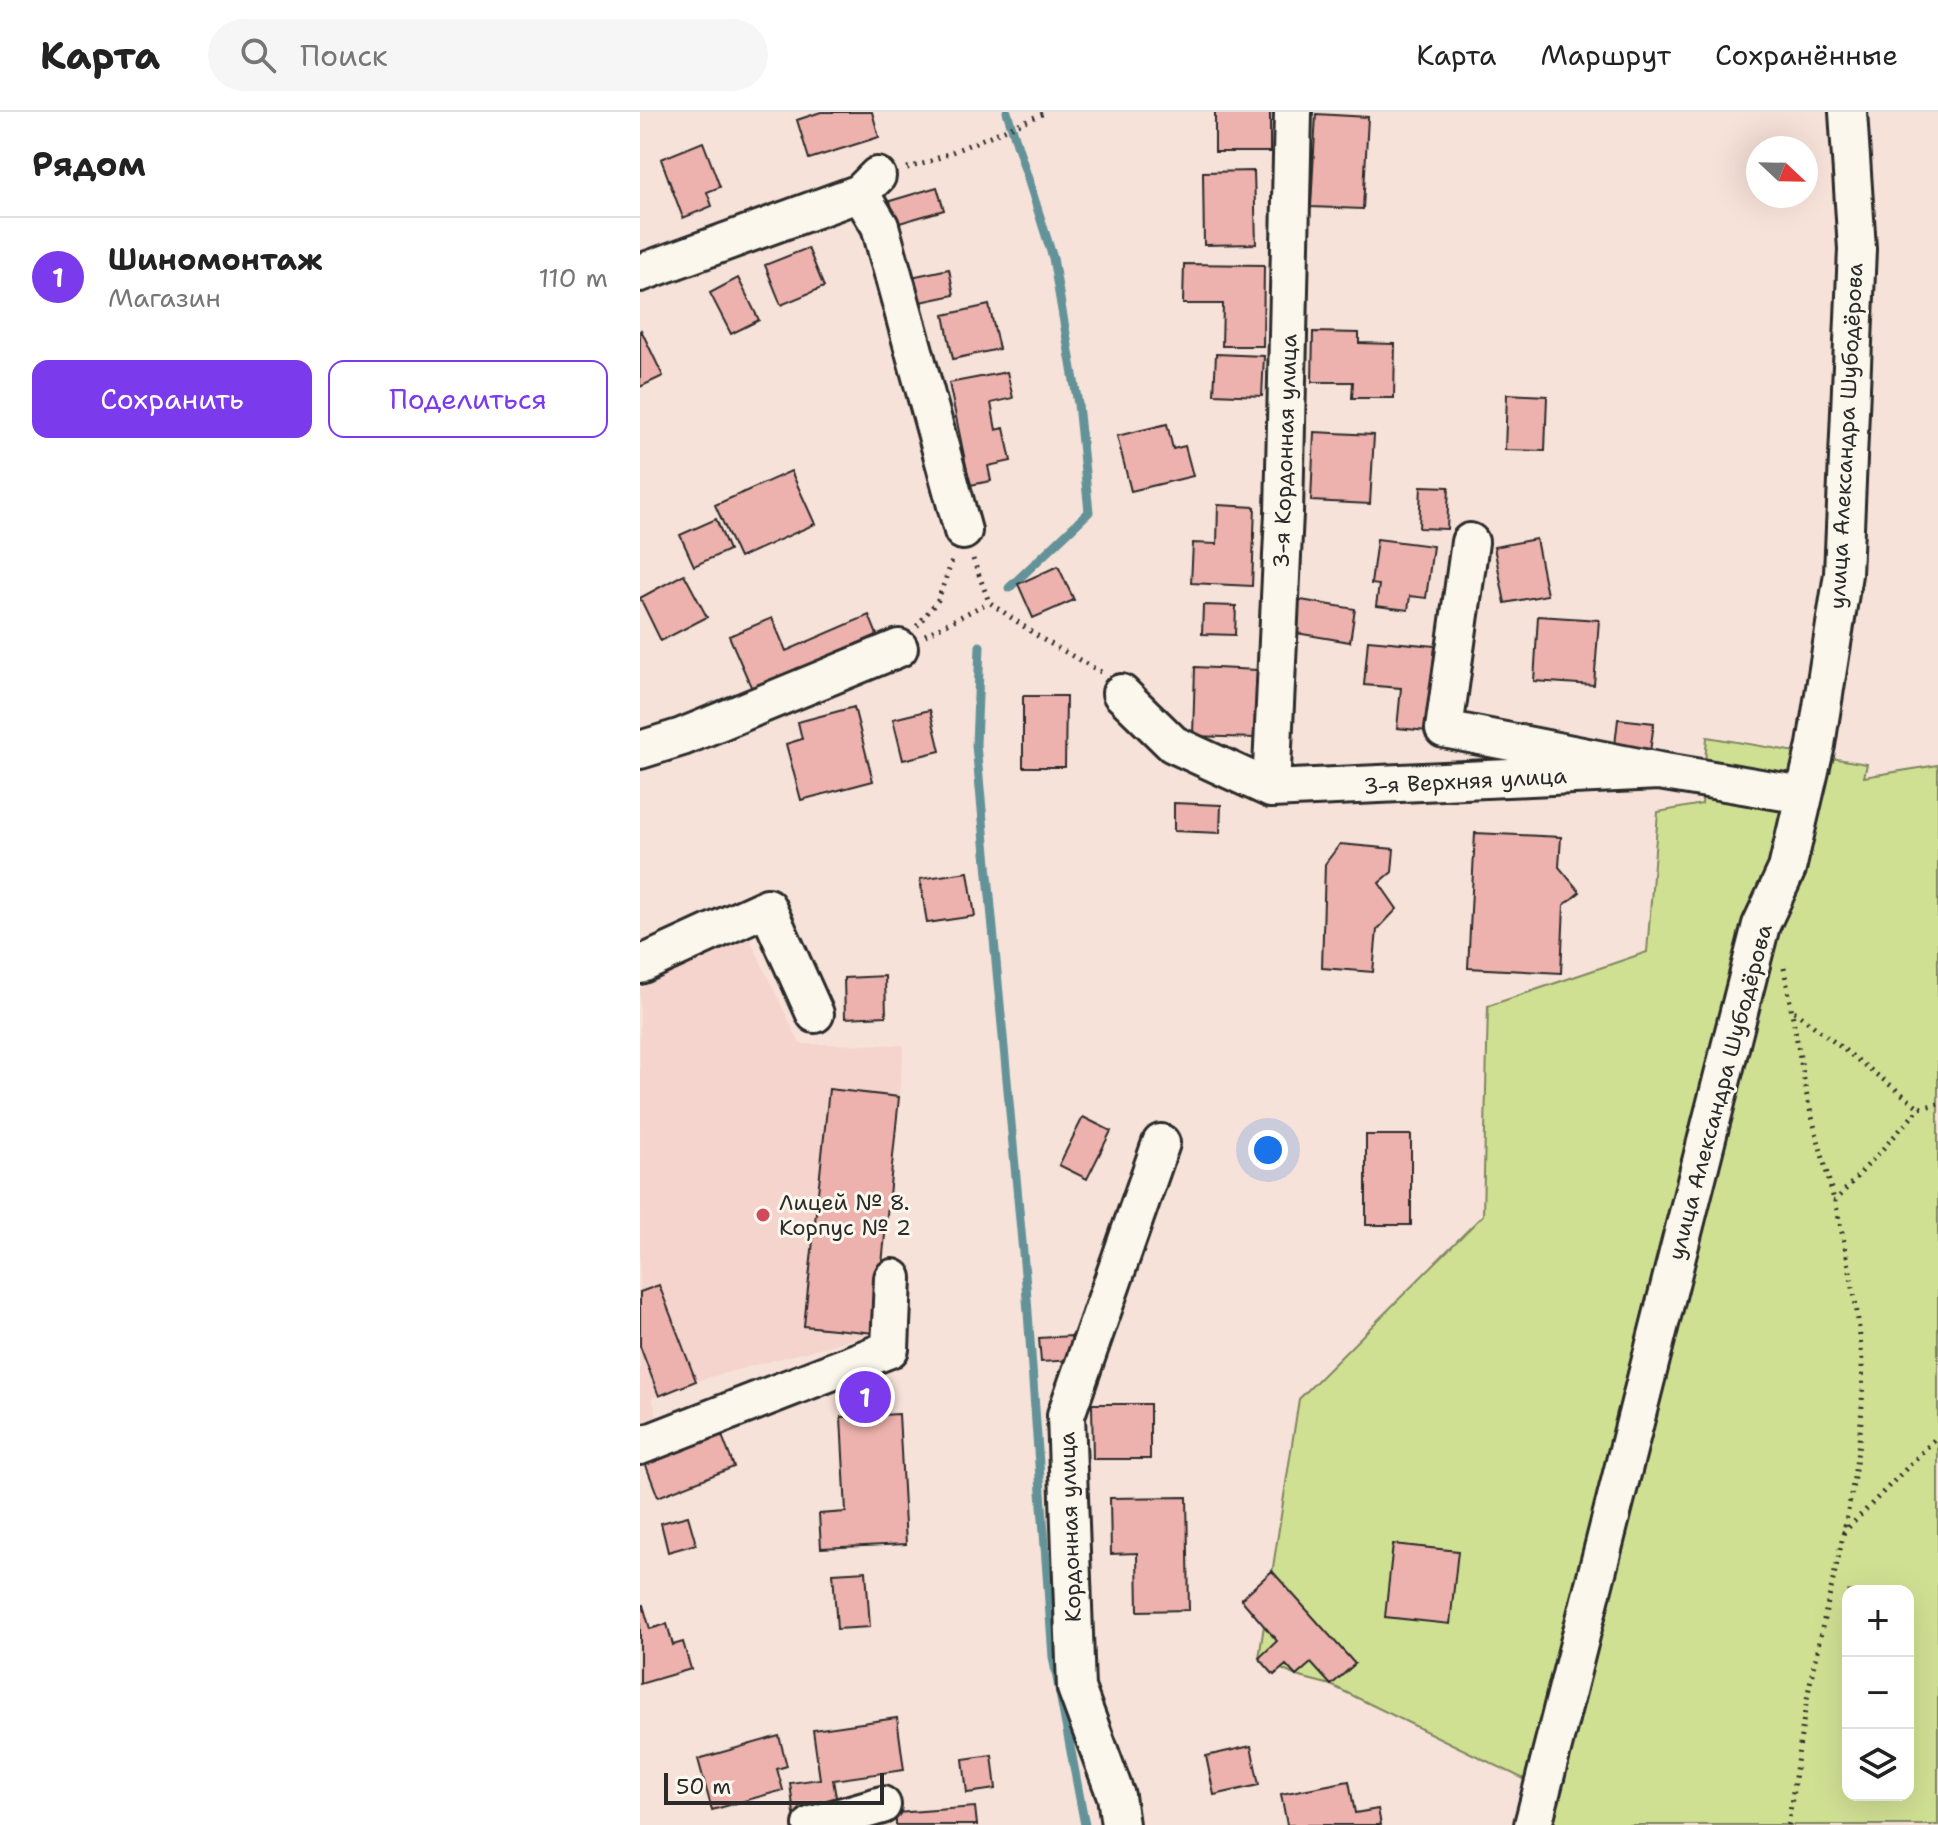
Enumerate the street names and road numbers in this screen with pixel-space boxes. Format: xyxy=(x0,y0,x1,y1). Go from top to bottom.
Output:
street label: улица Александра Шубодёрова xyxy=(1822,262,1870,610)
street label: 3-я Кордонная улица xyxy=(1266,333,1304,569)
street label: 3-я Верхняя улица xyxy=(1363,761,1568,801)
street label: улица Александра Шубодёрова xyxy=(1661,921,1779,1263)
street label: Кордонная улица xyxy=(1052,1431,1088,1623)

